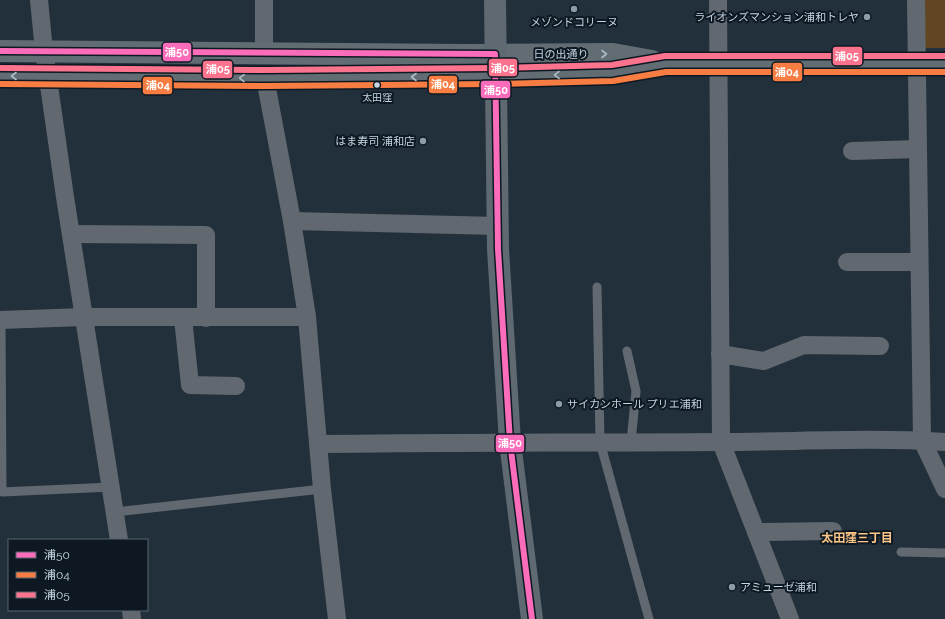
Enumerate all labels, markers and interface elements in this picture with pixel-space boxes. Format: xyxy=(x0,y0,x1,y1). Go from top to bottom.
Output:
marker: メゾンドコリーヌ xyxy=(569,4,579,14)
place label: ライオンズマンション浦和トレヤ xyxy=(694,11,859,24)
marker: ライオンズマンション浦和トレヤ xyxy=(862,12,872,22)
place label: メゾンドコリーヌ xyxy=(530,16,618,29)
line badge: 浦50 xyxy=(162,42,192,62)
text: 浦50 xyxy=(165,46,189,59)
line badge: 浦05 xyxy=(832,46,863,66)
street label: 日の出通り xyxy=(534,48,589,61)
one-way arrow xyxy=(601,50,607,58)
text: 浦05 xyxy=(835,50,859,63)
line badge: 浦05 xyxy=(488,58,518,77)
line badge: 浦05 xyxy=(202,60,233,79)
text: 浦05 xyxy=(491,62,515,75)
line badge: 浦04 xyxy=(772,62,803,82)
text: 浦05 xyxy=(206,63,230,76)
text: 浦04 xyxy=(775,66,799,79)
one-way arrow xyxy=(554,70,560,79)
one-way arrow xyxy=(11,72,17,80)
one-way arrow xyxy=(411,73,417,81)
one-way arrow xyxy=(239,74,245,82)
line badge: 浦04 xyxy=(428,75,458,94)
line badge: 浦04 xyxy=(142,76,173,95)
text: 浦04 xyxy=(431,78,455,91)
text: 浦04 xyxy=(146,79,170,92)
marker: 太田窪 xyxy=(372,80,382,90)
line badge: 浦50 xyxy=(480,80,511,99)
text: 浦50 xyxy=(484,84,508,97)
place label: 太田窪 xyxy=(362,92,392,103)
place label: はま寿司 浦和店 xyxy=(335,135,415,148)
marker: はま寿司 浦和店 xyxy=(418,136,428,146)
place label: サイカンホール プリエ浦和 xyxy=(567,398,702,411)
marker: サイカンホール プリエ浦和 xyxy=(554,399,564,409)
line badge: 浦50 xyxy=(495,434,525,453)
text: 浦50 xyxy=(498,437,522,450)
district label: 太田窪三丁目 xyxy=(821,531,893,545)
legend xyxy=(8,539,148,611)
text: 浦50 xyxy=(44,548,70,562)
text: 浦04 xyxy=(44,568,70,582)
place label: アミューゼ浦和 xyxy=(740,581,817,594)
marker: アミューゼ浦和 xyxy=(727,582,737,592)
text: 浦05 xyxy=(44,588,70,602)

